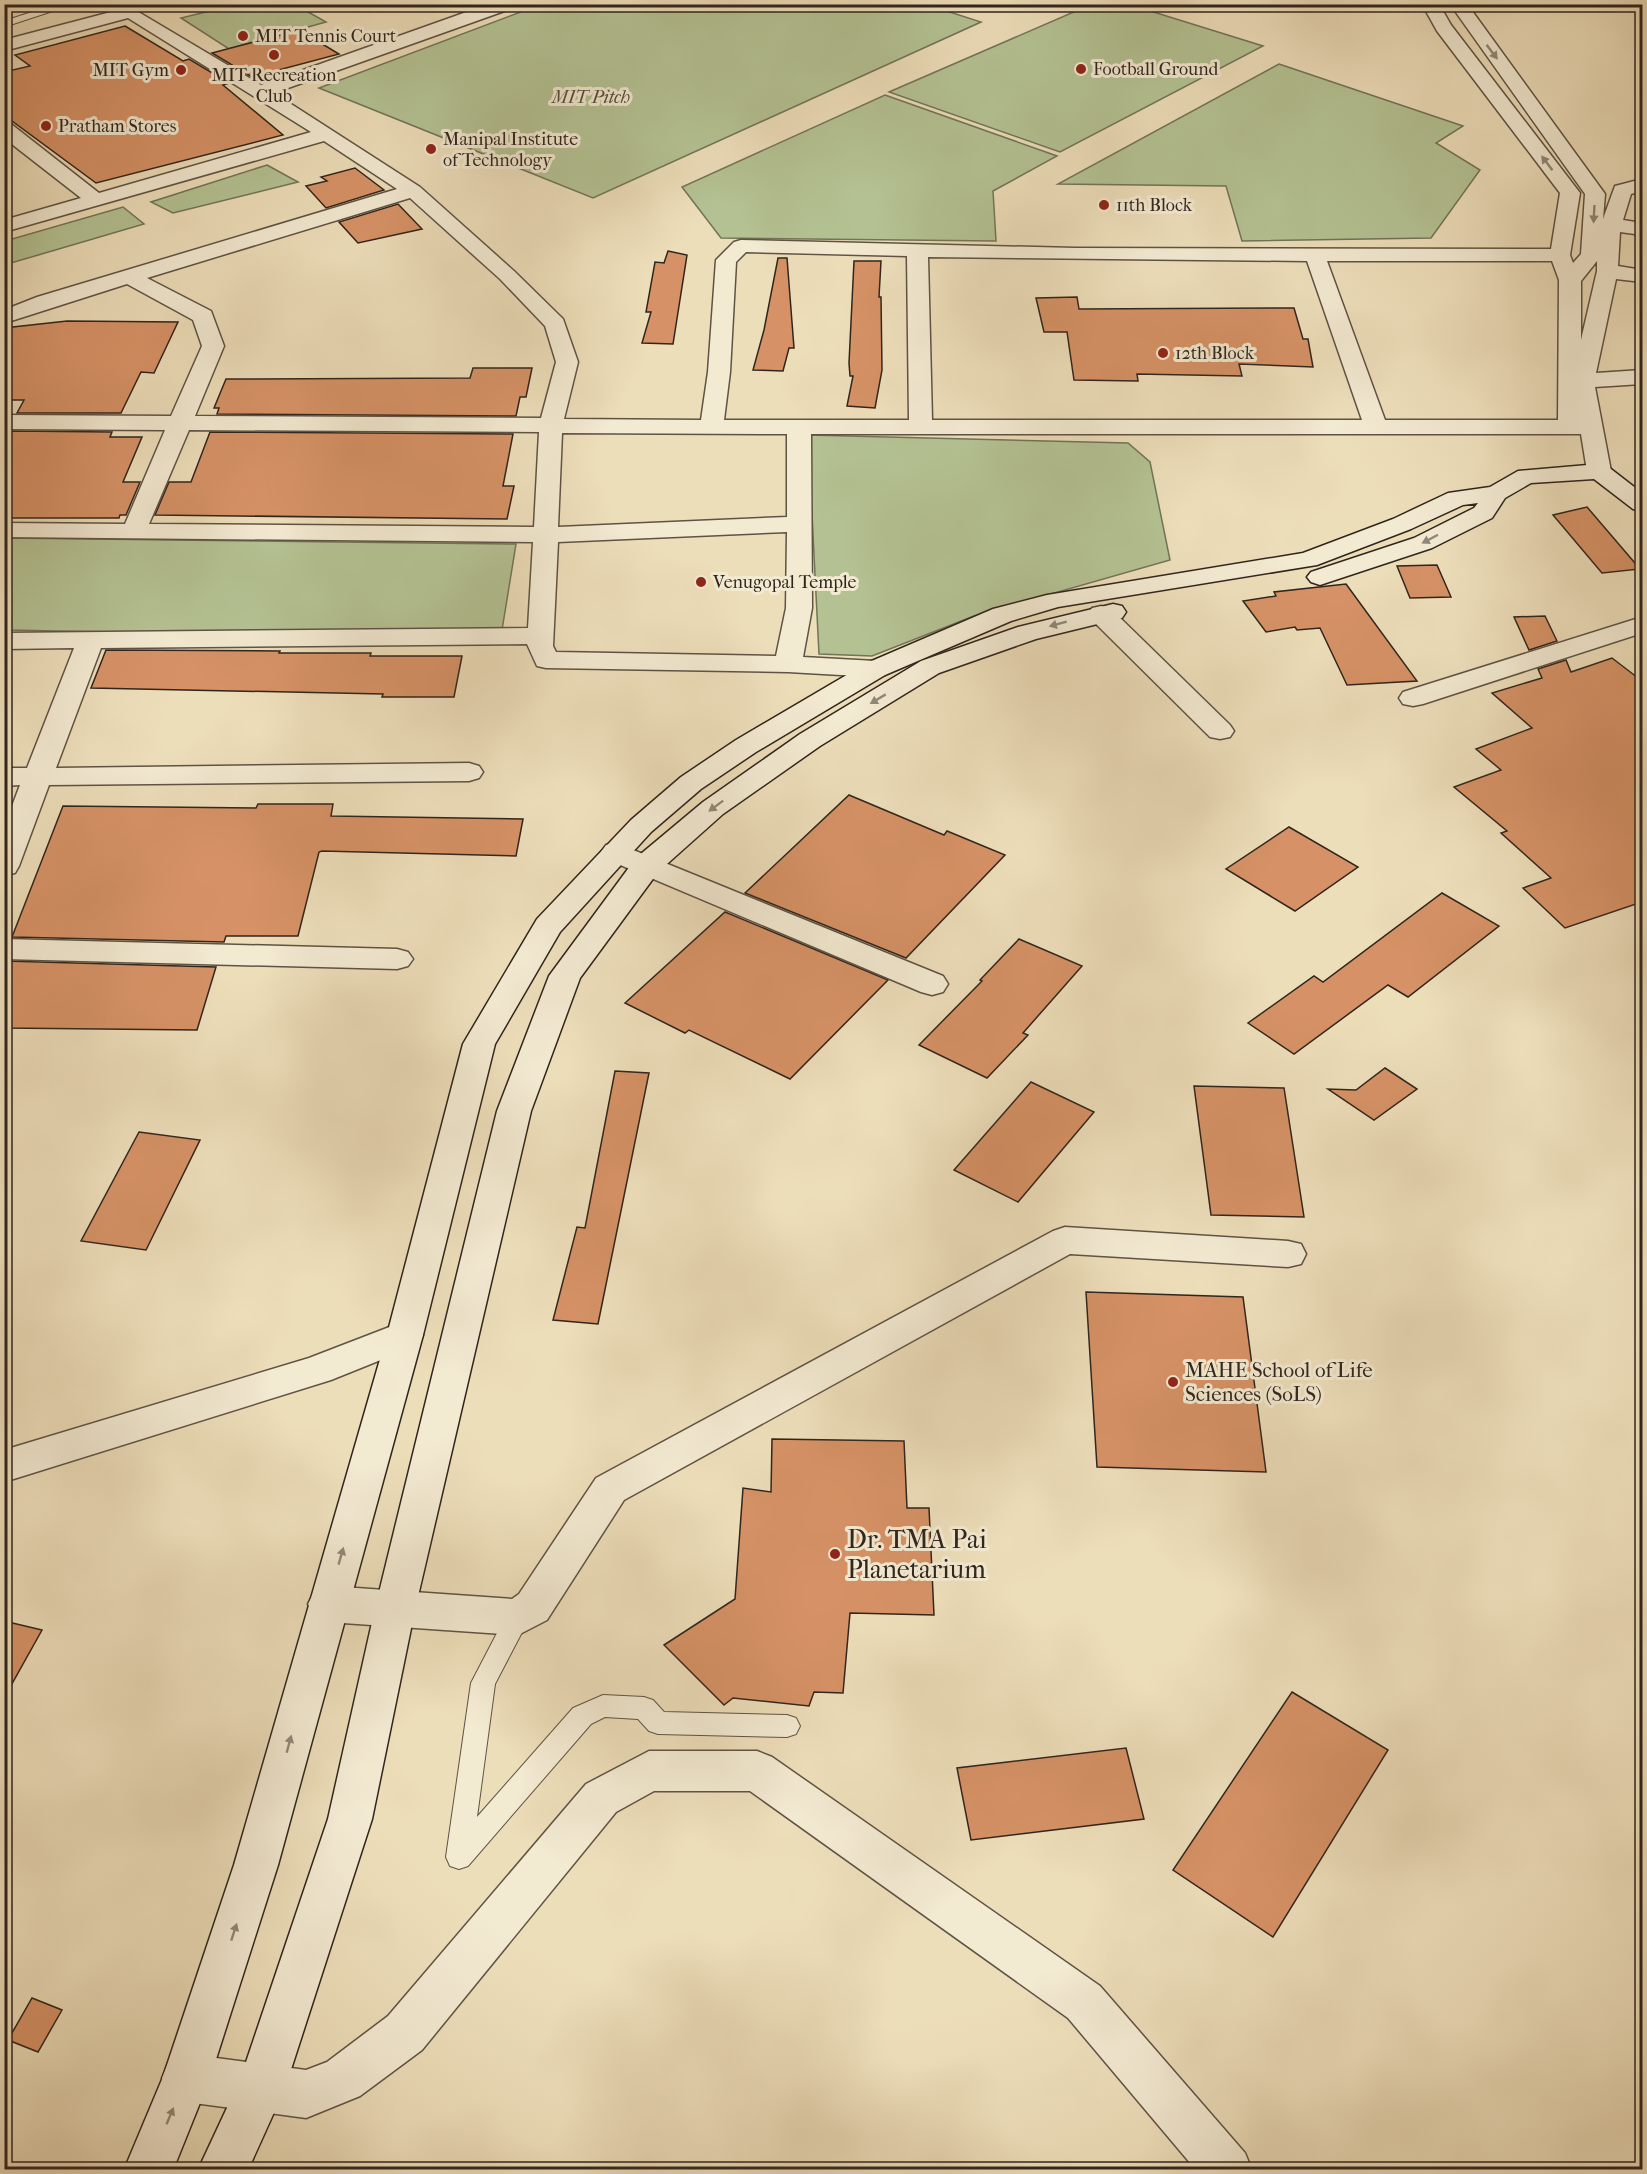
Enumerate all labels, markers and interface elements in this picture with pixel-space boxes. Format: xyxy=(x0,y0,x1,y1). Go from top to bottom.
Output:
place label: MIT Tennis Court xyxy=(255,26,397,47)
marker: MIT Tennis Court xyxy=(236,29,250,43)
one-way arrow xyxy=(1486,43,1498,59)
marker: MIT Recreation Club xyxy=(267,48,281,62)
place label: Football Ground xyxy=(1093,59,1219,80)
place label: MIT Gym xyxy=(92,60,169,81)
marker: Football Ground xyxy=(1074,62,1088,76)
marker: MIT Gym xyxy=(174,63,188,77)
place label: MIT Recreation Club xyxy=(212,65,337,107)
park label: MIT Pitch xyxy=(550,87,630,108)
place label: Pratham Stores xyxy=(58,116,177,137)
marker: Pratham Stores xyxy=(39,119,53,133)
place label: Manipal Institute of Technology xyxy=(443,129,578,171)
marker: Manipal Institute of Technology xyxy=(424,142,438,156)
one-way arrow xyxy=(1541,156,1553,171)
place label: 11th Block xyxy=(1116,195,1193,216)
marker: 11th Block xyxy=(1097,198,1111,212)
one-way arrow xyxy=(1589,204,1598,223)
place label: 12th Block xyxy=(1175,343,1255,364)
marker: 12th Block xyxy=(1156,346,1170,360)
one-way arrow xyxy=(1422,534,1439,544)
place label: Venugopal Temple xyxy=(712,572,857,593)
marker: Venugopal Temple xyxy=(694,575,708,589)
one-way arrow xyxy=(1048,620,1067,630)
one-way arrow xyxy=(870,693,886,704)
one-way arrow xyxy=(708,800,724,813)
place label: MAHE School of Life Sciences (SoLS) xyxy=(1185,1358,1373,1406)
marker: MAHE School of Life Sciences (SoLS) xyxy=(1166,1375,1180,1389)
place label: Dr. TMA Pai Planetarium xyxy=(847,1524,987,1585)
one-way arrow xyxy=(337,1547,346,1565)
marker: Dr. TMA Pai Planetarium xyxy=(828,1547,842,1561)
one-way arrow xyxy=(285,1735,294,1753)
one-way arrow xyxy=(230,1923,240,1941)
one-way arrow xyxy=(165,2106,175,2124)

